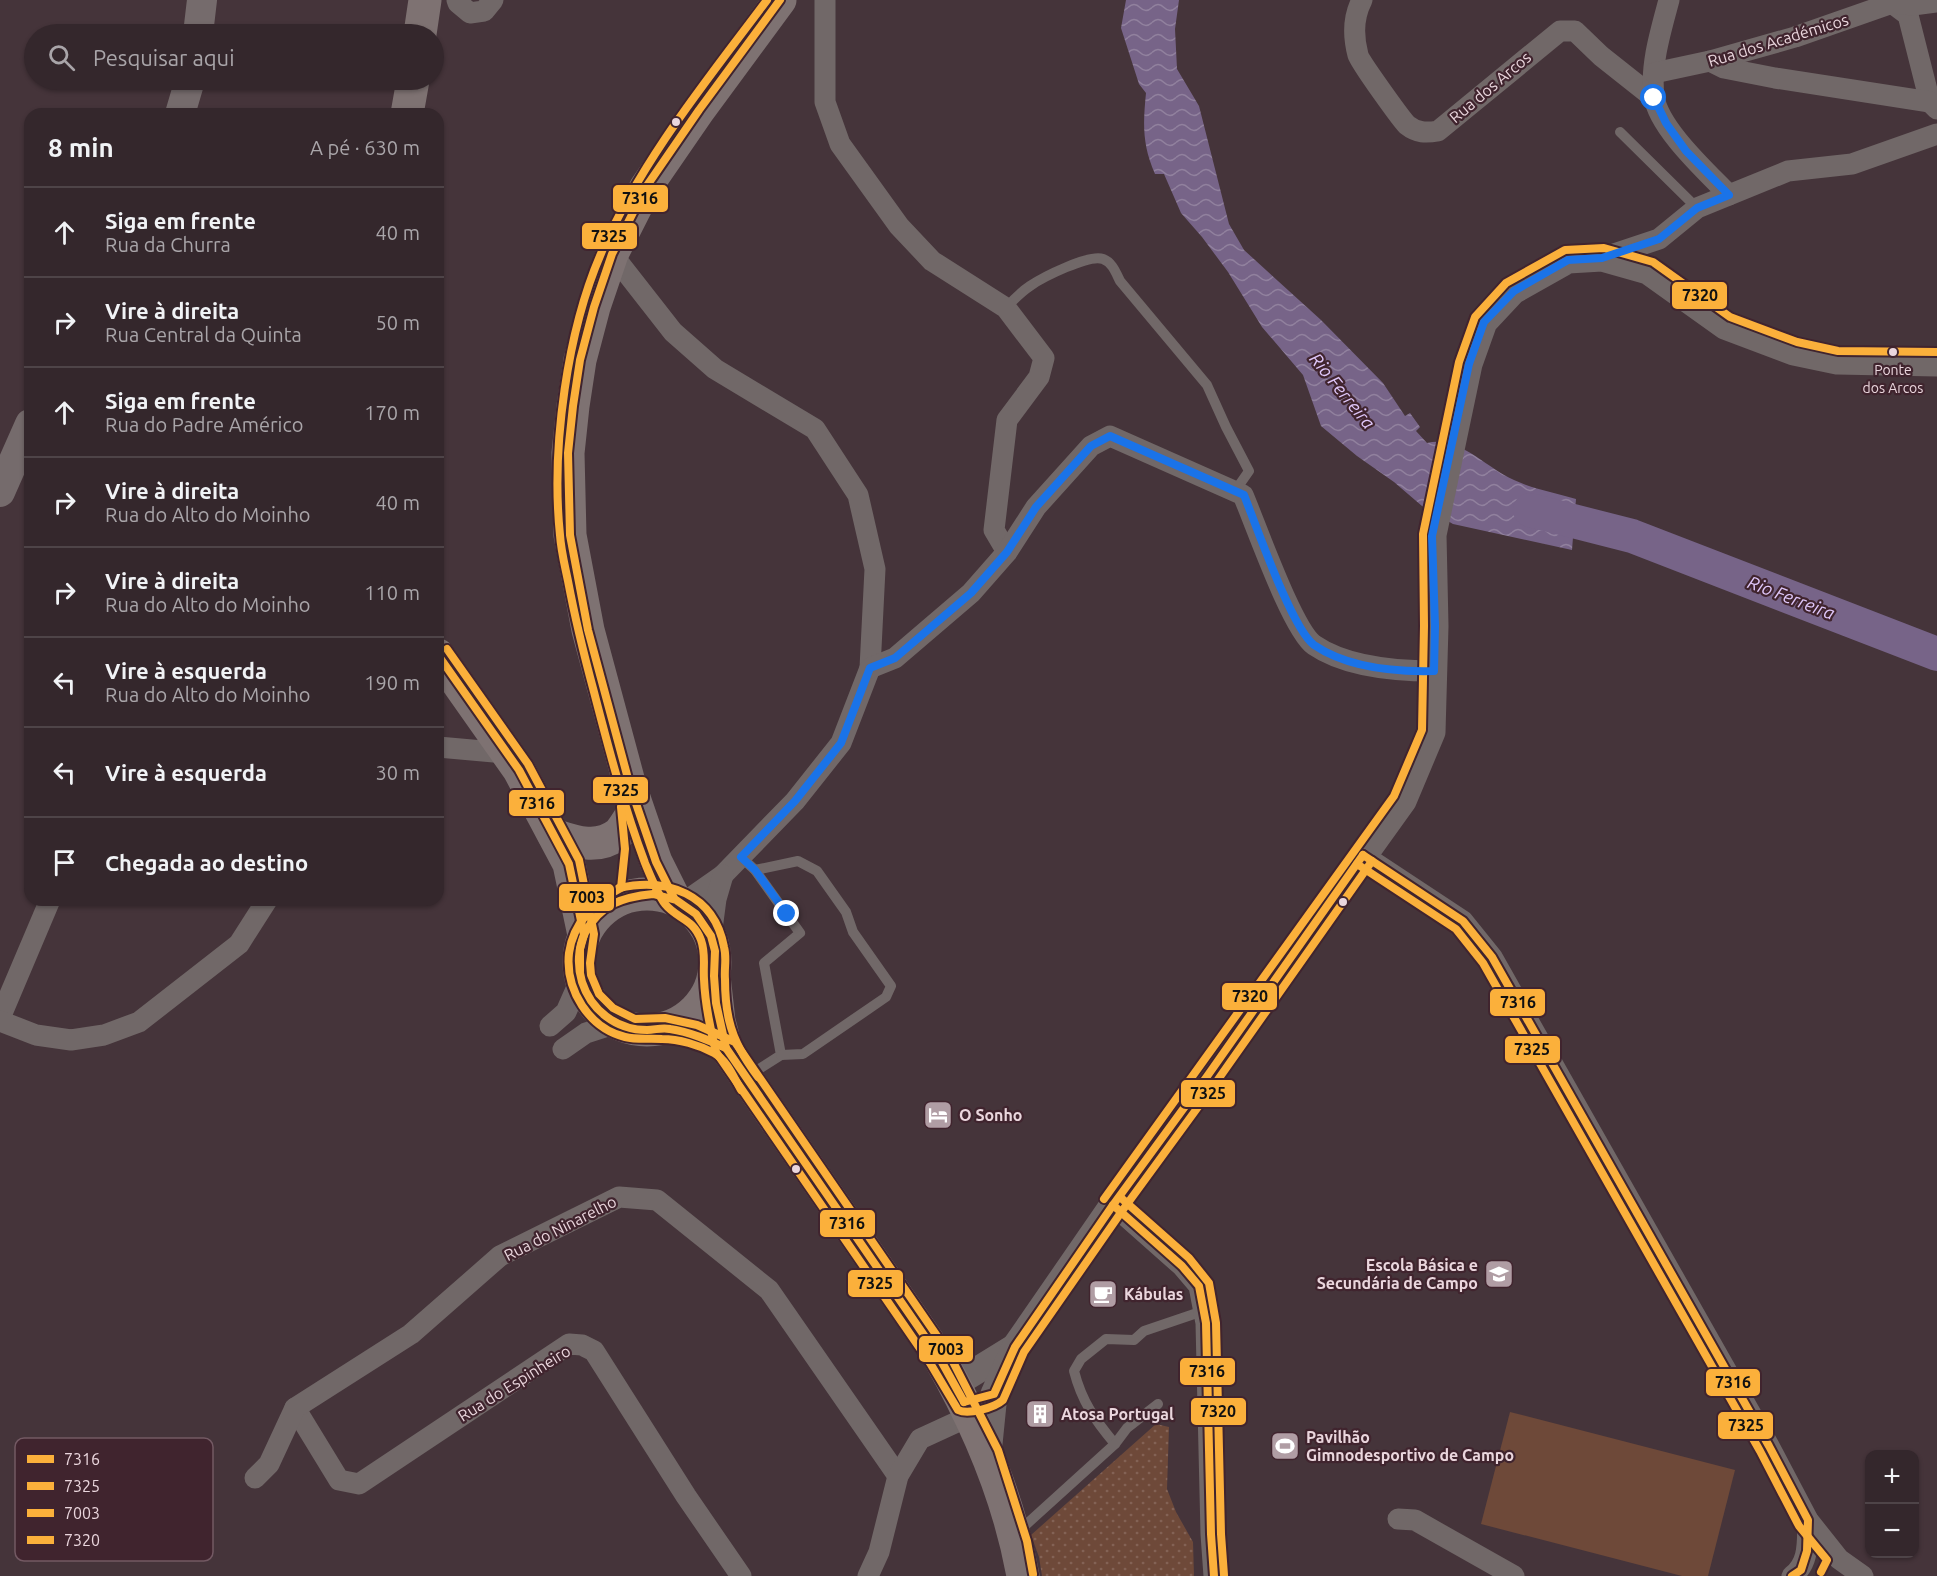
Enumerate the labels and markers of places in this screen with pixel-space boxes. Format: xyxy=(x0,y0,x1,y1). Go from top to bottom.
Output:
unlabelled marker xyxy=(670,116,682,128)
marker: Ponte dos Arcos xyxy=(1887,346,1899,358)
place label: Ponte dos Arcos xyxy=(1863,362,1923,396)
unlabelled marker xyxy=(1337,896,1349,908)
hotel icon: O Sonho xyxy=(922,1099,954,1131)
place label: O Sonho xyxy=(959,1106,1022,1124)
unlabelled marker xyxy=(790,1163,802,1175)
place label: Escola Básica e Secundária de Campo xyxy=(1317,1256,1478,1292)
school or university icon: Escola Básica e Secundária de Campo xyxy=(1483,1258,1515,1290)
cafe icon: Kábulas xyxy=(1087,1278,1119,1310)
place label: Kábulas xyxy=(1124,1285,1183,1303)
building icon: Atosa Portugal xyxy=(1024,1398,1056,1430)
place label: Atosa Portugal xyxy=(1061,1405,1174,1423)
place label: Pavilhão Gimnodesportivo de Campo xyxy=(1306,1428,1514,1464)
sports icon: Pavilhão Gimnodesportivo de Campo xyxy=(1269,1430,1301,1462)

